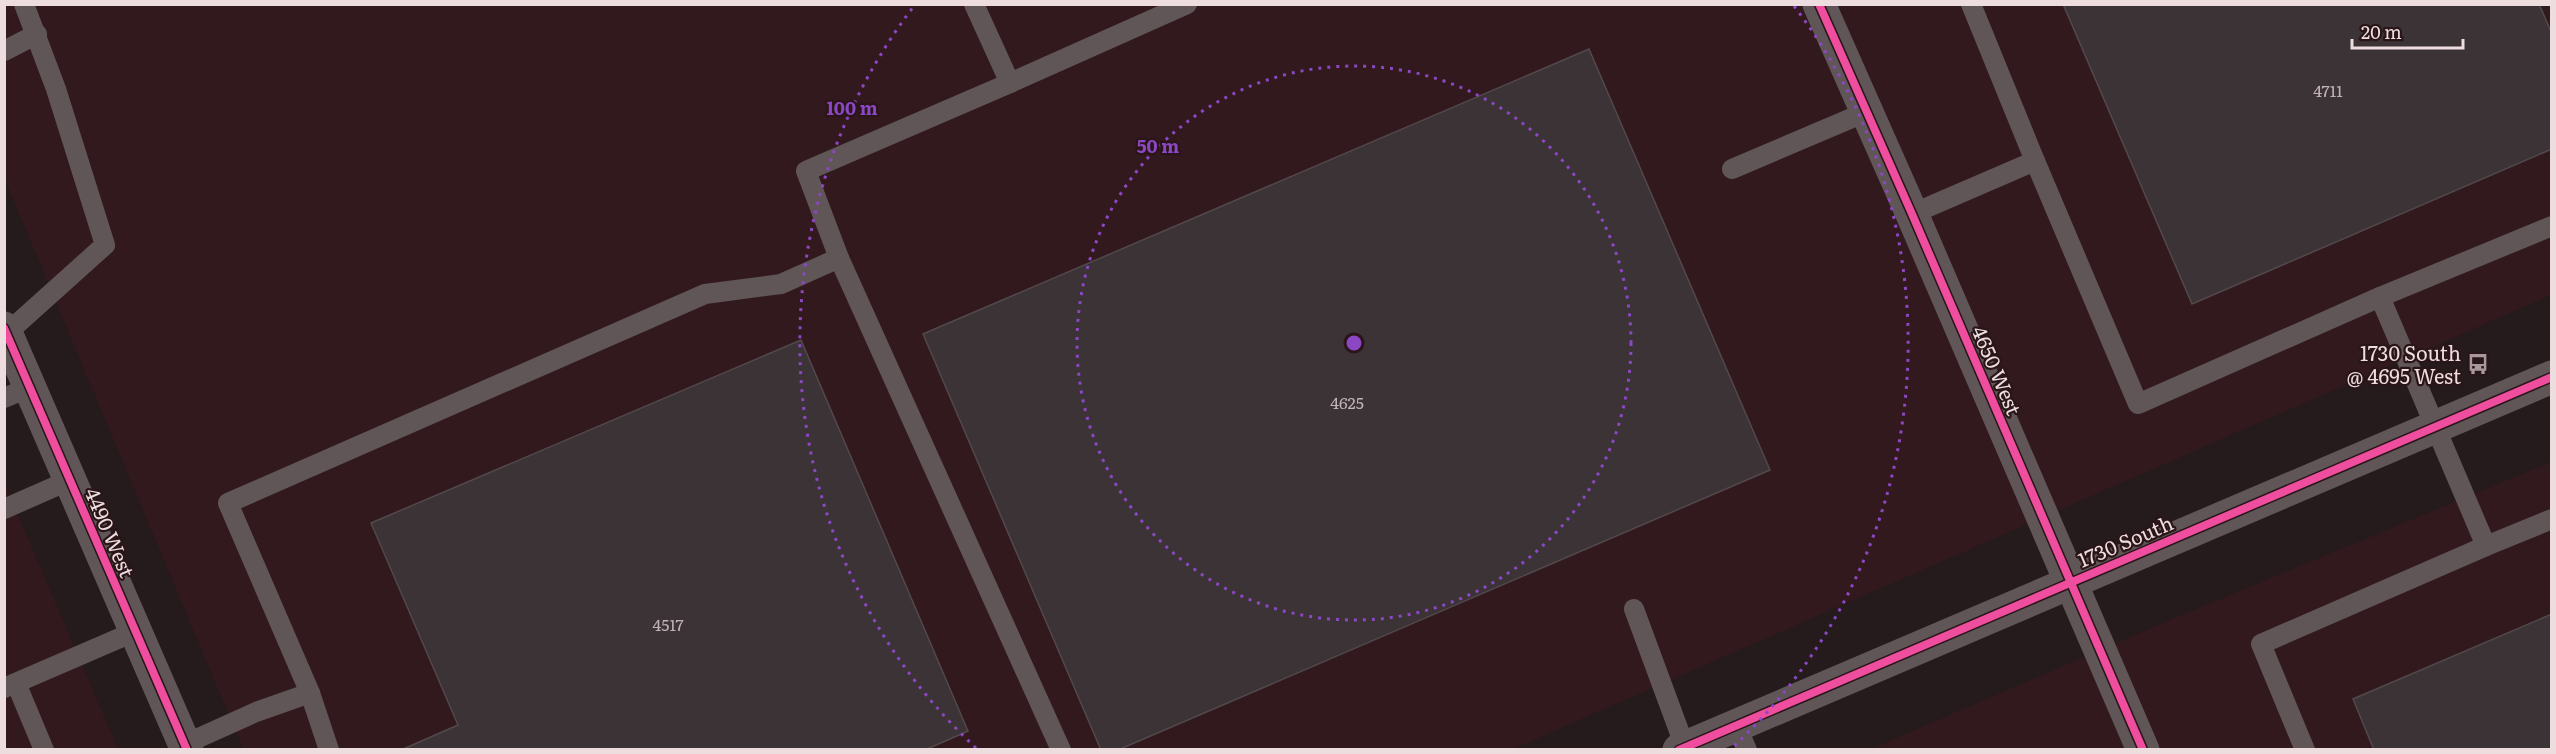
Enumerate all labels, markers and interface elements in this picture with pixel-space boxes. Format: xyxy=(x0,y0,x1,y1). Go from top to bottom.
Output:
scale bar xyxy=(2352,12,2463,50)
text: 20 m xyxy=(2361,18,2402,45)
house number: 4711 xyxy=(2313,78,2343,102)
text: 100 m xyxy=(826,94,878,121)
text: 50 m xyxy=(1137,132,1179,159)
street label: 4650 West xyxy=(1966,321,2030,419)
centre of rings xyxy=(1344,333,1364,353)
place label: 1730 South @ 4695 West xyxy=(2347,337,2461,390)
bus stop icon: 1730 South @ 4695 West xyxy=(2466,352,2490,376)
house number: 4625 xyxy=(1330,390,1364,414)
street label: 4490 West xyxy=(79,482,143,582)
street label: 1730 South xyxy=(2073,506,2177,574)
house number: 4517 xyxy=(652,612,684,636)

